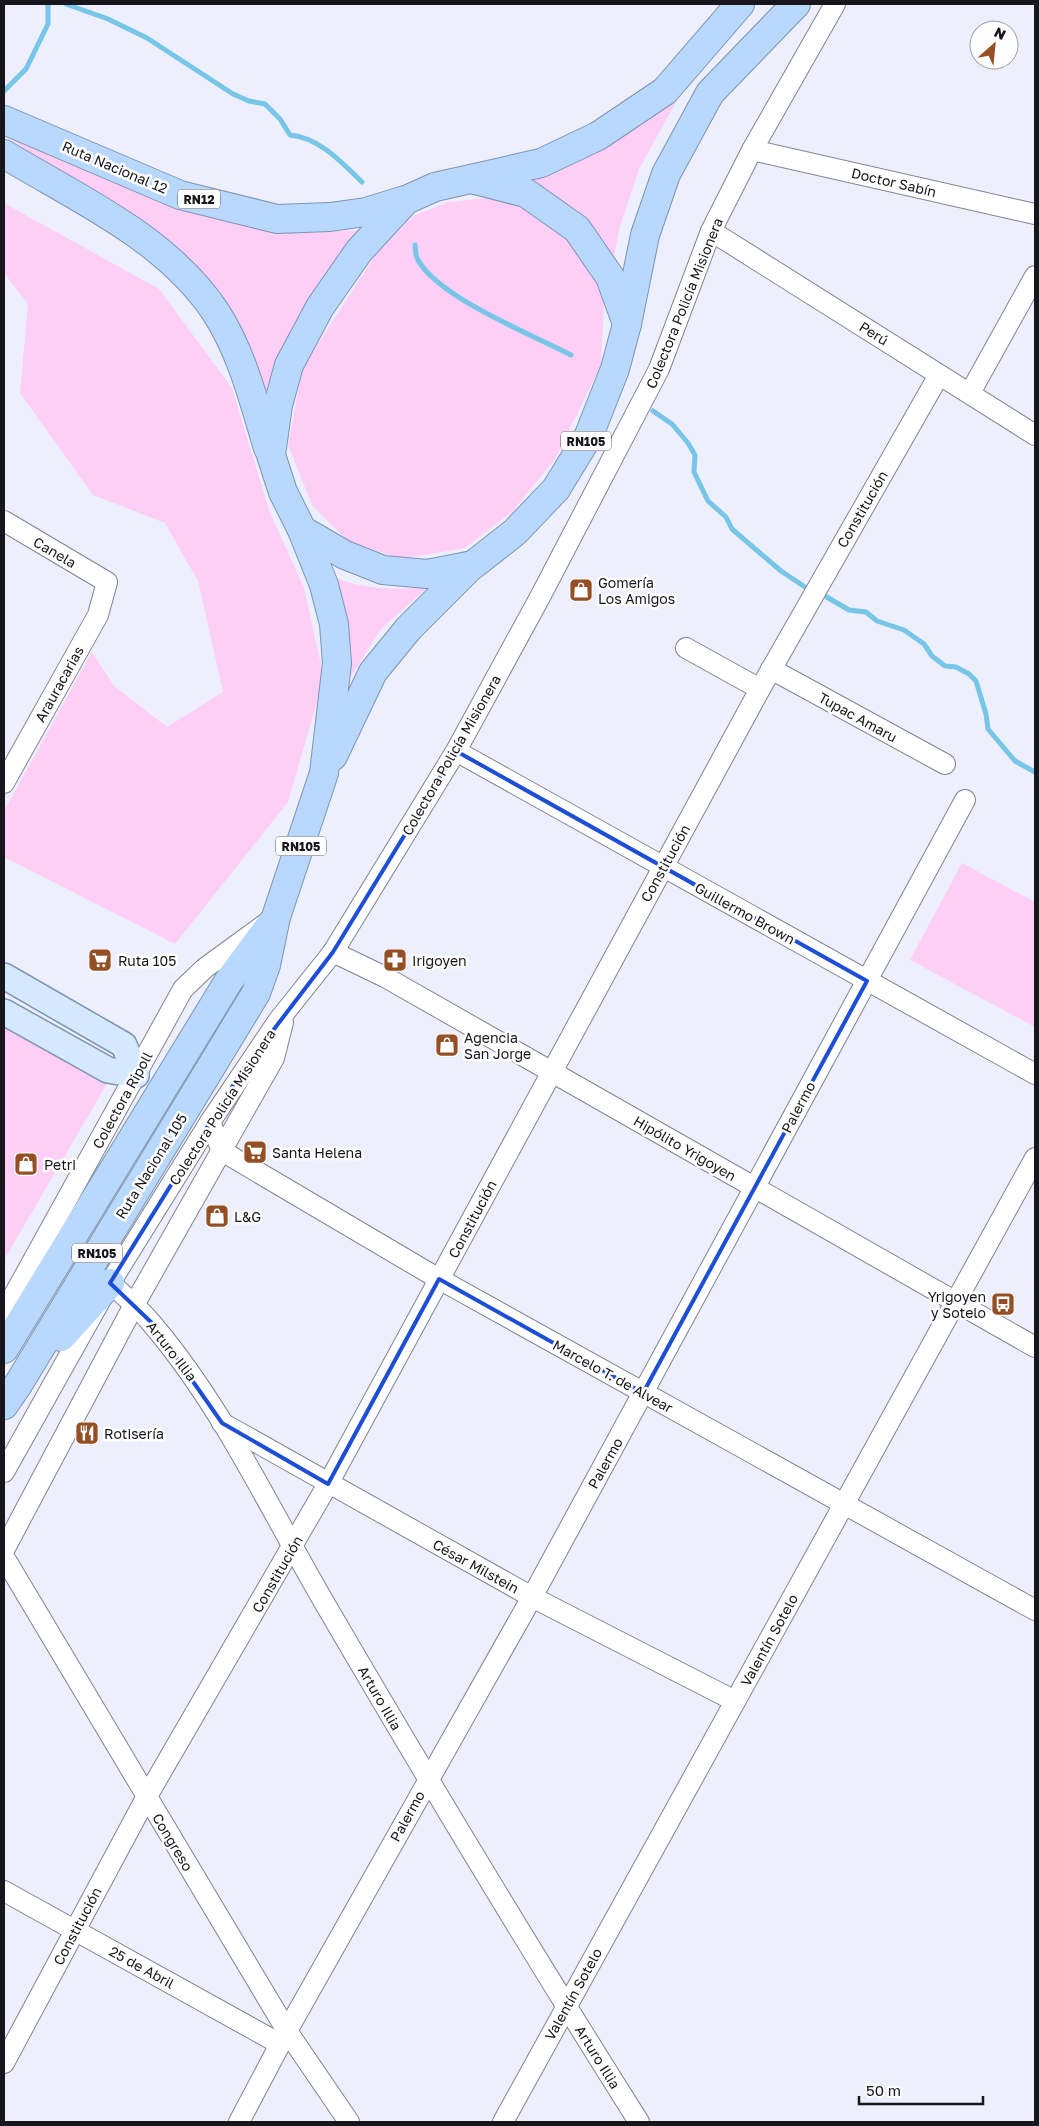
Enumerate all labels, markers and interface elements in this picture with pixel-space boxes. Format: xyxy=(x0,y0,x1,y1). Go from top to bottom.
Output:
north arrow xyxy=(969,20,1019,70)
text: N xyxy=(992,23,1009,43)
street label: Ruta Nacional 12 xyxy=(60,137,170,197)
street label: Doctor Sabín xyxy=(850,164,938,200)
road number: RN12 xyxy=(178,190,220,208)
street label: Colectora Policía Misionera xyxy=(642,215,726,391)
street label: Perú xyxy=(856,318,892,348)
road number: RN105 xyxy=(561,432,611,451)
street label: Constitución xyxy=(833,468,891,550)
street label: Canela xyxy=(31,533,79,571)
place label: Gomería Los Amigos xyxy=(598,574,675,607)
shop icon: Gomería Los Amigos xyxy=(568,577,594,603)
street label: Arauracarias xyxy=(31,643,87,725)
street label: Colectora Policía Misionera xyxy=(398,672,504,838)
street label: Tupac Amaru xyxy=(816,688,900,746)
street label: Constitución xyxy=(637,821,693,905)
road number: RN105 xyxy=(276,836,326,856)
street label: Guillermo Brown xyxy=(692,878,798,948)
supermarket icon: Ruta 105 xyxy=(87,947,113,973)
pharmacy icon: Irigoyen xyxy=(382,947,408,973)
place label: Ruta 105 xyxy=(118,952,176,969)
place label: Irigoyen xyxy=(412,952,467,969)
street label: Colectora Policía Misionera xyxy=(165,1026,279,1188)
place label: Agencia San Jorge xyxy=(464,1029,531,1062)
shop icon: Agencia San Jorge xyxy=(434,1032,460,1058)
street label: Colectora Ripoll xyxy=(88,1049,156,1151)
street label: Palermo xyxy=(777,1078,819,1136)
street label: Ruta Nacional 105 xyxy=(112,1110,190,1222)
street label: Hipólito Yrigoyen xyxy=(631,1112,739,1184)
supermarket icon: Santa Helena xyxy=(242,1139,268,1165)
place label: Santa Helena xyxy=(272,1144,362,1161)
shop icon: Petri xyxy=(13,1151,39,1177)
place label: Petri xyxy=(44,1156,76,1173)
street label: Constitución xyxy=(444,1177,500,1261)
shop icon: L&G xyxy=(204,1203,230,1229)
place label: L&G xyxy=(234,1208,261,1225)
road number: RN105 xyxy=(72,1244,122,1262)
place label: Yrigoyen y Sotelo xyxy=(928,1288,986,1321)
bus stop icon: Yrigoyen y Sotelo xyxy=(990,1291,1016,1317)
street label: Arturo Illia xyxy=(143,1318,201,1384)
street label: Marcelo T. de Alvear xyxy=(550,1336,676,1416)
restaurant icon: Rotisería xyxy=(74,1420,100,1446)
place label: Rotisería xyxy=(104,1425,164,1442)
street label: Palermo xyxy=(584,1435,626,1491)
street label: Constitución xyxy=(248,1533,306,1615)
street label: César Milstein xyxy=(430,1535,522,1597)
street label: Valentín Sotelo xyxy=(737,1591,801,1689)
street label: Arturo Illia xyxy=(355,1663,405,1733)
street label: Palermo xyxy=(386,1788,428,1844)
street label: Congreso xyxy=(149,1810,197,1874)
street label: Constitución xyxy=(49,1884,105,1968)
street label: 25 de Abril xyxy=(107,1942,177,1992)
street label: Valentín Sotelo xyxy=(541,1945,605,2043)
street label: Arturo Illia xyxy=(572,2022,624,2092)
scale bar xyxy=(859,2074,983,2106)
text: 50 m xyxy=(866,2081,901,2099)

